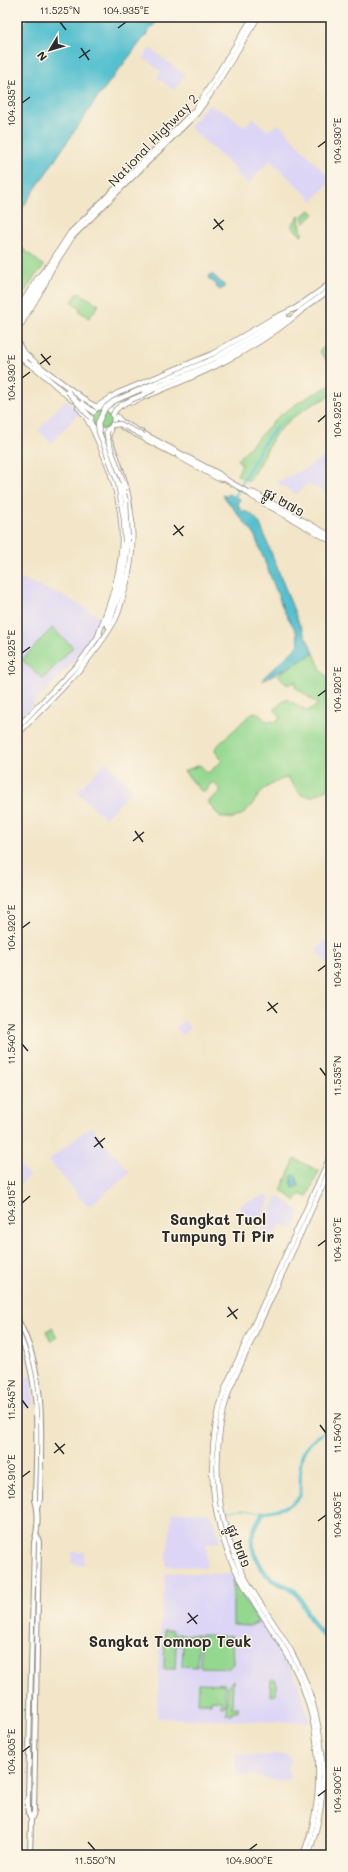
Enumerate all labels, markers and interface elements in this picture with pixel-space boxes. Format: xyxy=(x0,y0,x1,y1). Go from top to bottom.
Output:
text: 11.525°N xyxy=(40,3,80,17)
text: 104.935°E xyxy=(103,3,150,17)
north arrow xyxy=(30,30,70,70)
text: N xyxy=(33,49,50,64)
text: 104.935°E xyxy=(4,79,18,126)
street label: National Highway 2 xyxy=(104,90,201,190)
text: 104.930°E xyxy=(330,117,344,165)
text: 104.930°E xyxy=(4,354,18,402)
text: 104.925°E xyxy=(330,392,344,438)
street label: ផ្លូវ ២៧១ xyxy=(259,483,308,523)
text: 104.925°E xyxy=(4,630,18,676)
text: 104.920°E xyxy=(330,666,344,713)
text: 104.920°E xyxy=(4,904,18,951)
text: 104.915°E xyxy=(330,942,344,988)
text: 11.540°N xyxy=(4,1024,18,1065)
text: 11.535°N xyxy=(330,1056,344,1096)
text: 104.915°E xyxy=(4,1180,18,1226)
district label: Sangkat Tuol Tumpung Ti Pir xyxy=(162,1209,275,1246)
text: 104.910°E xyxy=(330,1217,344,1263)
text: 11.545°N xyxy=(4,1380,18,1420)
text: 11.540°N xyxy=(330,1413,344,1454)
text: 104.910°E xyxy=(4,1454,18,1500)
text: 104.905°E xyxy=(330,1491,344,1538)
street label: ផ្លូវ ២៧១ xyxy=(220,1522,255,1571)
district label: Sangkat Tomnop Teuk xyxy=(89,1631,251,1651)
text: 104.905°E xyxy=(4,1728,18,1775)
text: 104.900°E xyxy=(330,1766,344,1814)
text: 11.550°N xyxy=(75,1853,115,1867)
text: 104.900°E xyxy=(225,1853,273,1867)

